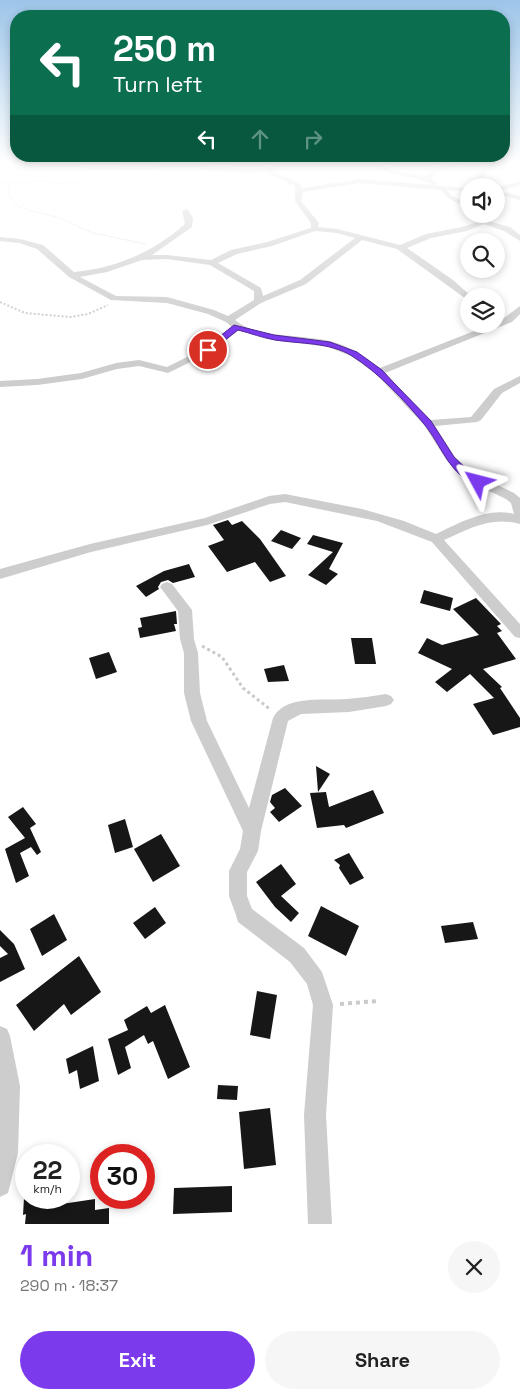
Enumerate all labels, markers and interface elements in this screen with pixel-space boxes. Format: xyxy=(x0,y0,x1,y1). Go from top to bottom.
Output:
text: 250 m xyxy=(113,27,216,71)
icon: left xyxy=(30,30,95,95)
text: Turn left xyxy=(113,70,203,98)
icon: left xyxy=(193,125,221,153)
icon: ahead xyxy=(246,125,274,153)
icon: right xyxy=(299,125,327,153)
map controls xyxy=(460,178,505,333)
button: sound xyxy=(460,178,505,223)
button: search xyxy=(460,233,505,278)
button: layers xyxy=(460,288,505,333)
pin xyxy=(187,329,229,371)
icon: arrive xyxy=(194,336,222,364)
position arrow xyxy=(451,455,503,507)
speed limit sign: 30 xyxy=(90,1144,155,1209)
text: 22 xyxy=(33,1154,62,1186)
text: km/h xyxy=(33,1181,62,1197)
text: 1 min xyxy=(20,1236,93,1275)
button: close xyxy=(448,1241,500,1293)
text: 290 m · 18:37 xyxy=(20,1275,118,1296)
button: Exit xyxy=(20,1331,255,1389)
button: Share xyxy=(265,1331,500,1389)

